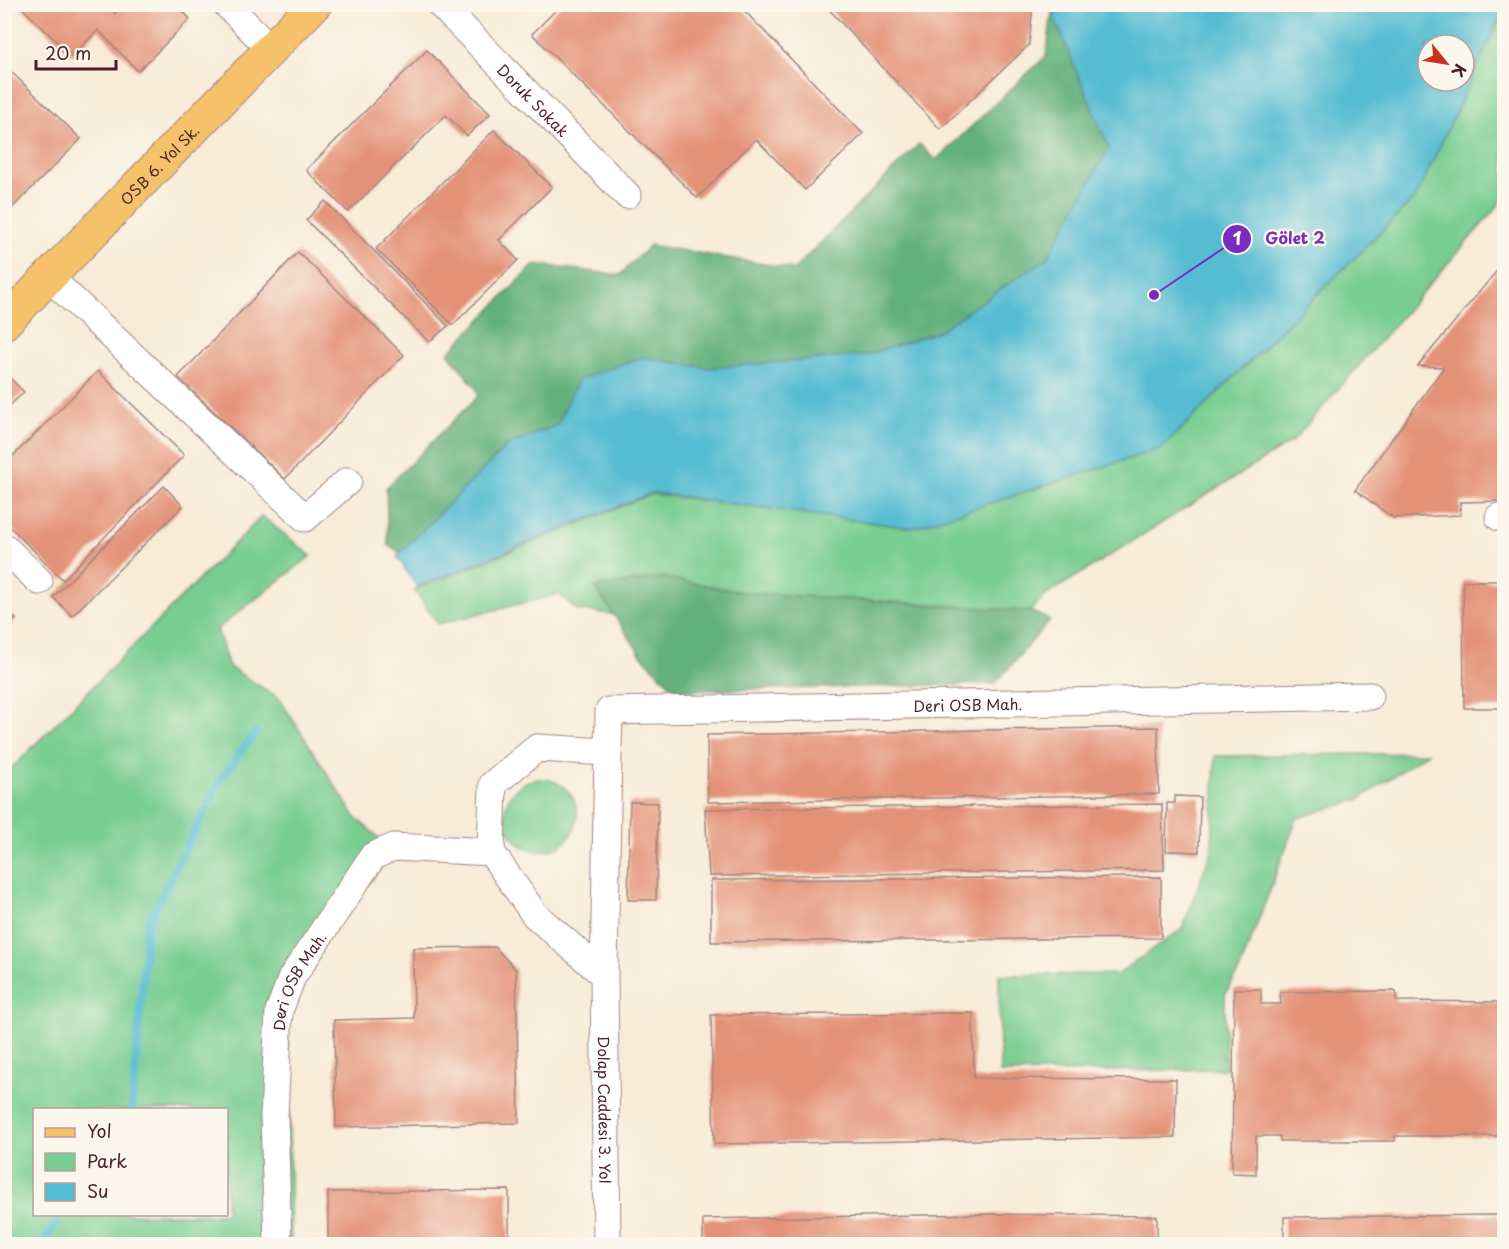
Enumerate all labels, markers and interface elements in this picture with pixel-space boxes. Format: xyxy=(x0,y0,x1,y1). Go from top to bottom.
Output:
scale bar xyxy=(36,33,116,71)
north arrow xyxy=(1416,33,1476,93)
text: 20 m xyxy=(45,39,91,66)
street label: Doruk Sokak xyxy=(493,58,575,142)
text: K xyxy=(1446,60,1473,82)
street label: OSB 6. Yol Sk. xyxy=(114,118,204,210)
callout: Gölet 2 xyxy=(1222,222,1337,256)
text: 1 xyxy=(1233,224,1242,251)
text: Gölet 2 xyxy=(1265,225,1325,249)
street label: Deri OSB Mah. xyxy=(913,691,1023,716)
street label: Deri OSB Mah. xyxy=(267,927,331,1031)
street label: Dolap Caddesi 3. Yol xyxy=(593,1036,618,1184)
legend xyxy=(33,1108,228,1216)
text: Yol xyxy=(87,1117,112,1144)
text: Park xyxy=(87,1147,127,1174)
text: Su xyxy=(87,1177,108,1204)

